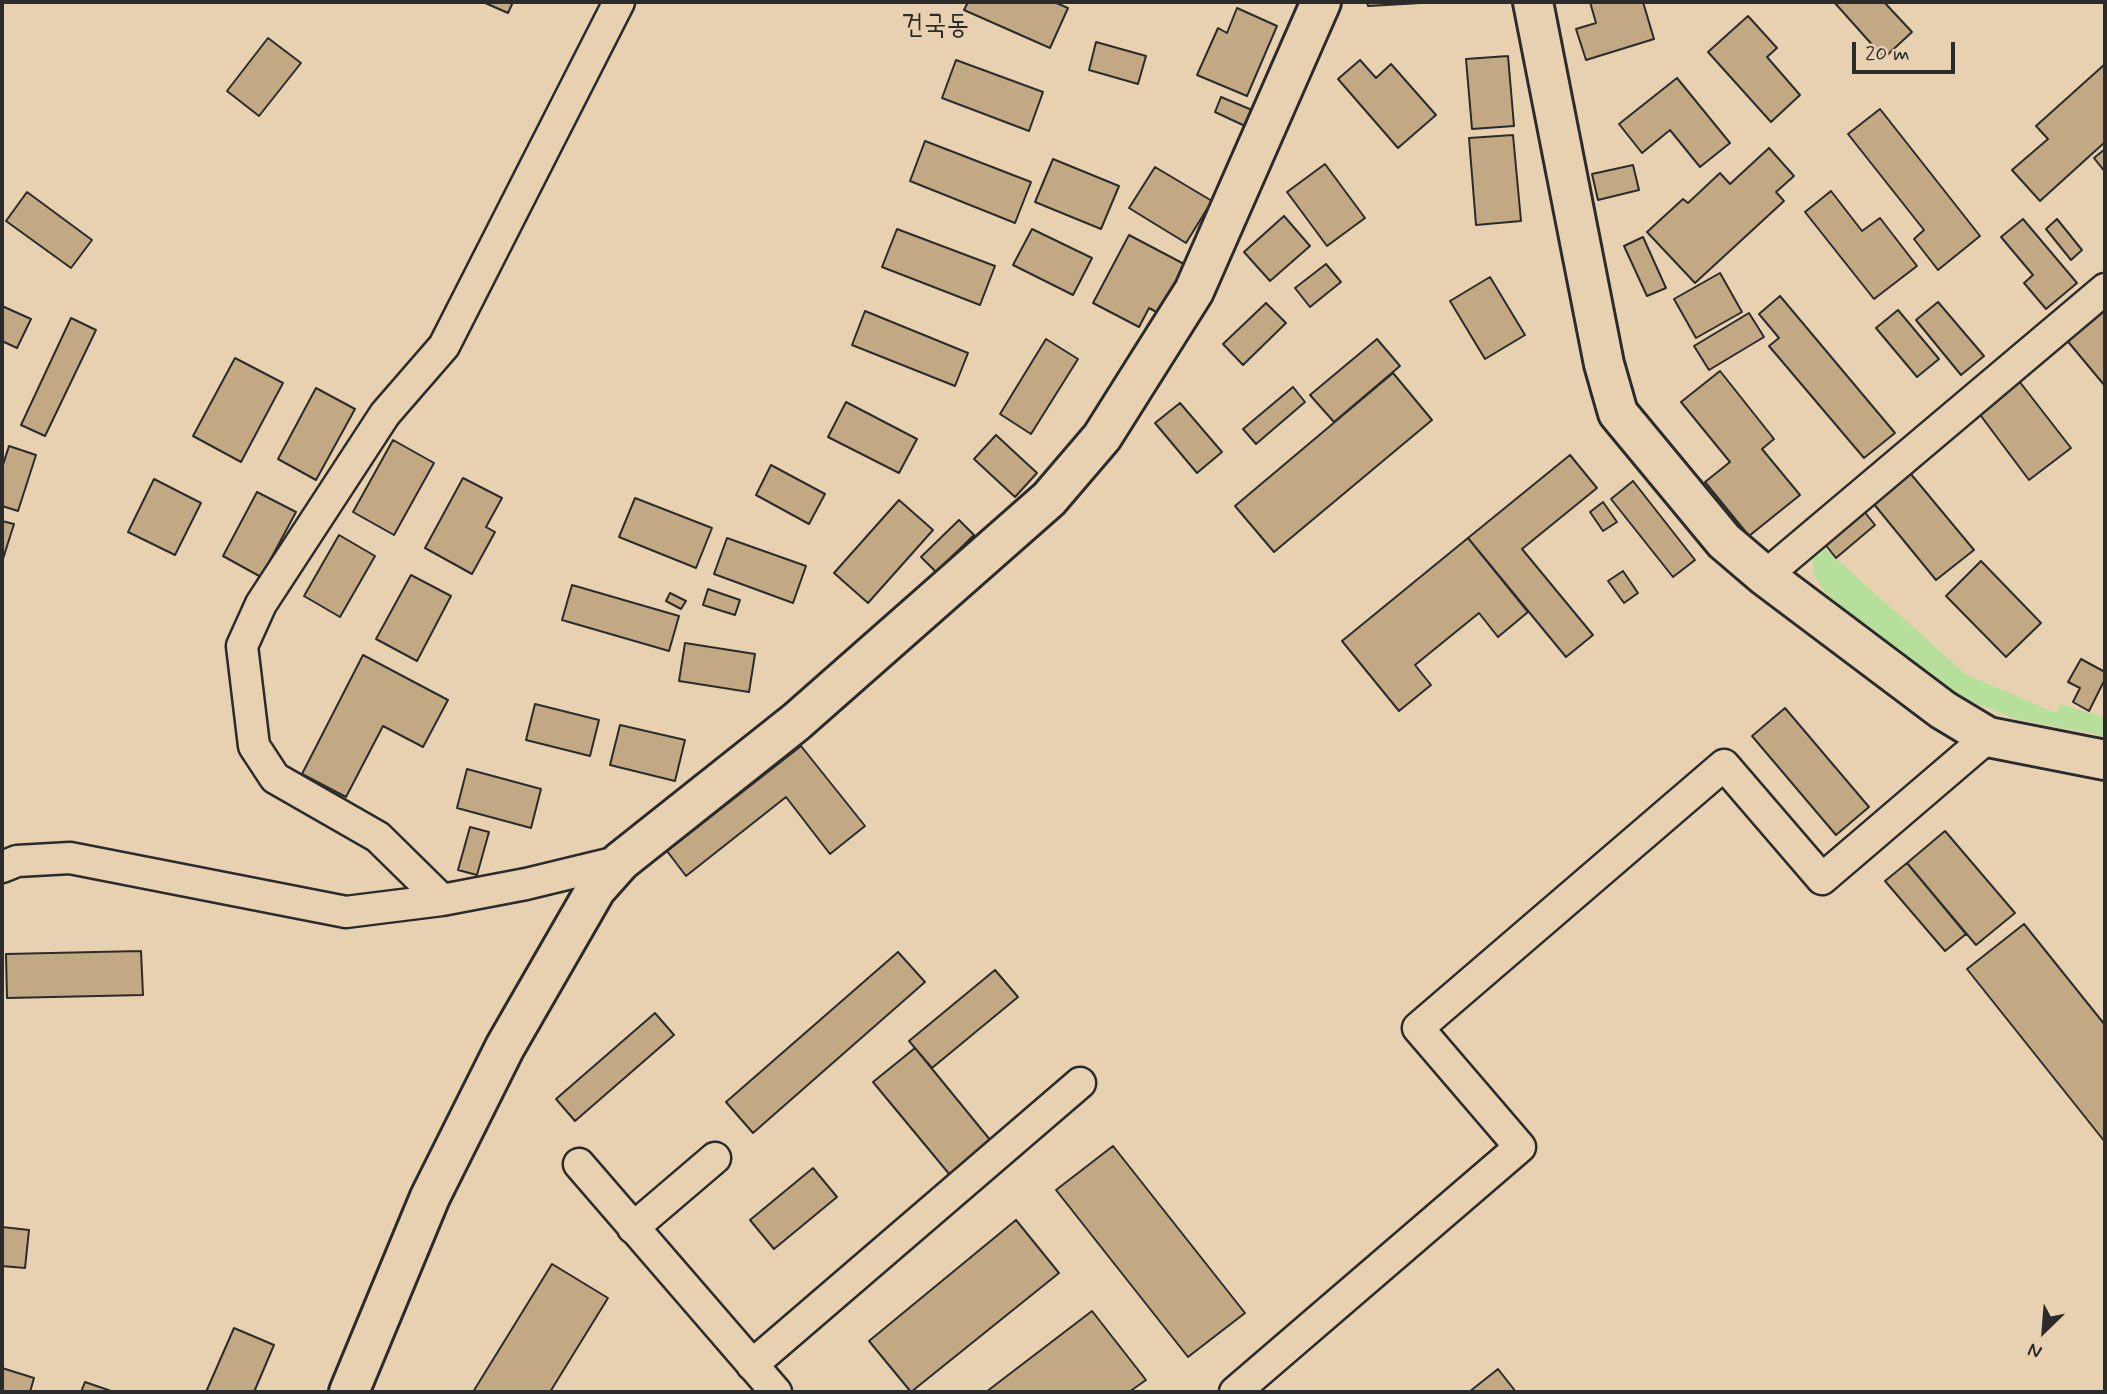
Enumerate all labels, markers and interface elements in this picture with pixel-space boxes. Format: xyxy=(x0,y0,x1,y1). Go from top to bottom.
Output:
district label: 건국동 xyxy=(901,10,969,44)
scale bar xyxy=(1855,28,1958,72)
text: 20 m xyxy=(1865,40,1910,68)
north arrow xyxy=(2009,1296,2079,1366)
text: N xyxy=(2024,1336,2046,1364)

